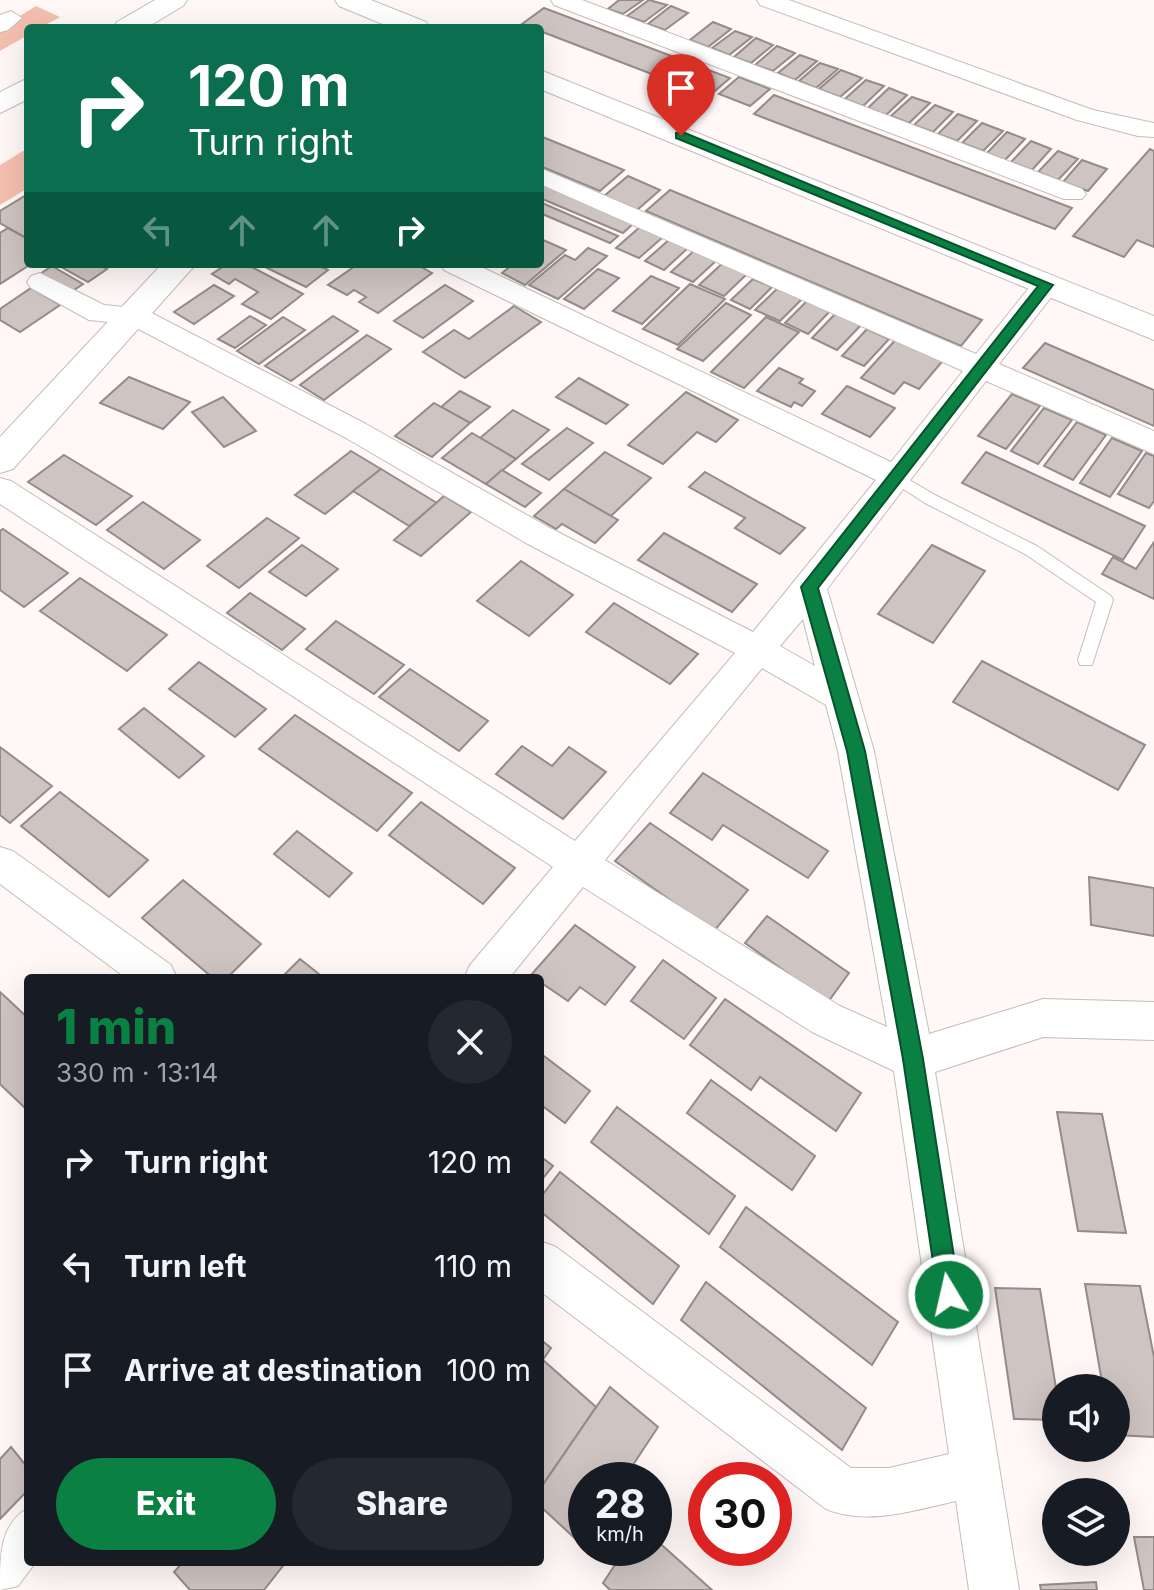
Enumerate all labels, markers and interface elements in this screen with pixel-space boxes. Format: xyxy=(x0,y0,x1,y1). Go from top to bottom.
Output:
text: 120 m xyxy=(188,52,350,120)
pin xyxy=(647,54,715,136)
icon: right xyxy=(56,56,160,160)
icon: arrive xyxy=(659,66,703,110)
text: Turn right xyxy=(188,120,353,164)
icon: left xyxy=(136,208,180,252)
icon: ahead xyxy=(220,208,264,252)
icon: ahead xyxy=(304,208,348,252)
icon: right xyxy=(388,208,432,252)
text: 1 min xyxy=(56,997,176,1056)
button: close xyxy=(428,1000,512,1084)
text: 330 m · 13:14 xyxy=(56,1057,218,1088)
icon: right xyxy=(56,1140,100,1184)
text: Turn right xyxy=(124,1144,268,1180)
text: 120 m xyxy=(428,1144,512,1180)
icon: left xyxy=(56,1244,100,1288)
text: Turn left xyxy=(124,1248,246,1284)
text: 110 m xyxy=(434,1248,512,1284)
position arrow xyxy=(907,1253,991,1337)
icon: arrive xyxy=(56,1348,100,1392)
text: Arrive at destination xyxy=(124,1352,422,1388)
text: 100 m xyxy=(446,1352,531,1388)
map controls xyxy=(1042,1374,1130,1566)
button: sound xyxy=(1042,1374,1130,1462)
button: Exit xyxy=(56,1458,276,1550)
button: Share xyxy=(292,1458,512,1550)
speed limit sign: 30 xyxy=(688,1462,792,1566)
button: layers xyxy=(1042,1478,1130,1566)
text: 28 xyxy=(594,1479,646,1528)
text: km/h xyxy=(596,1522,644,1546)

